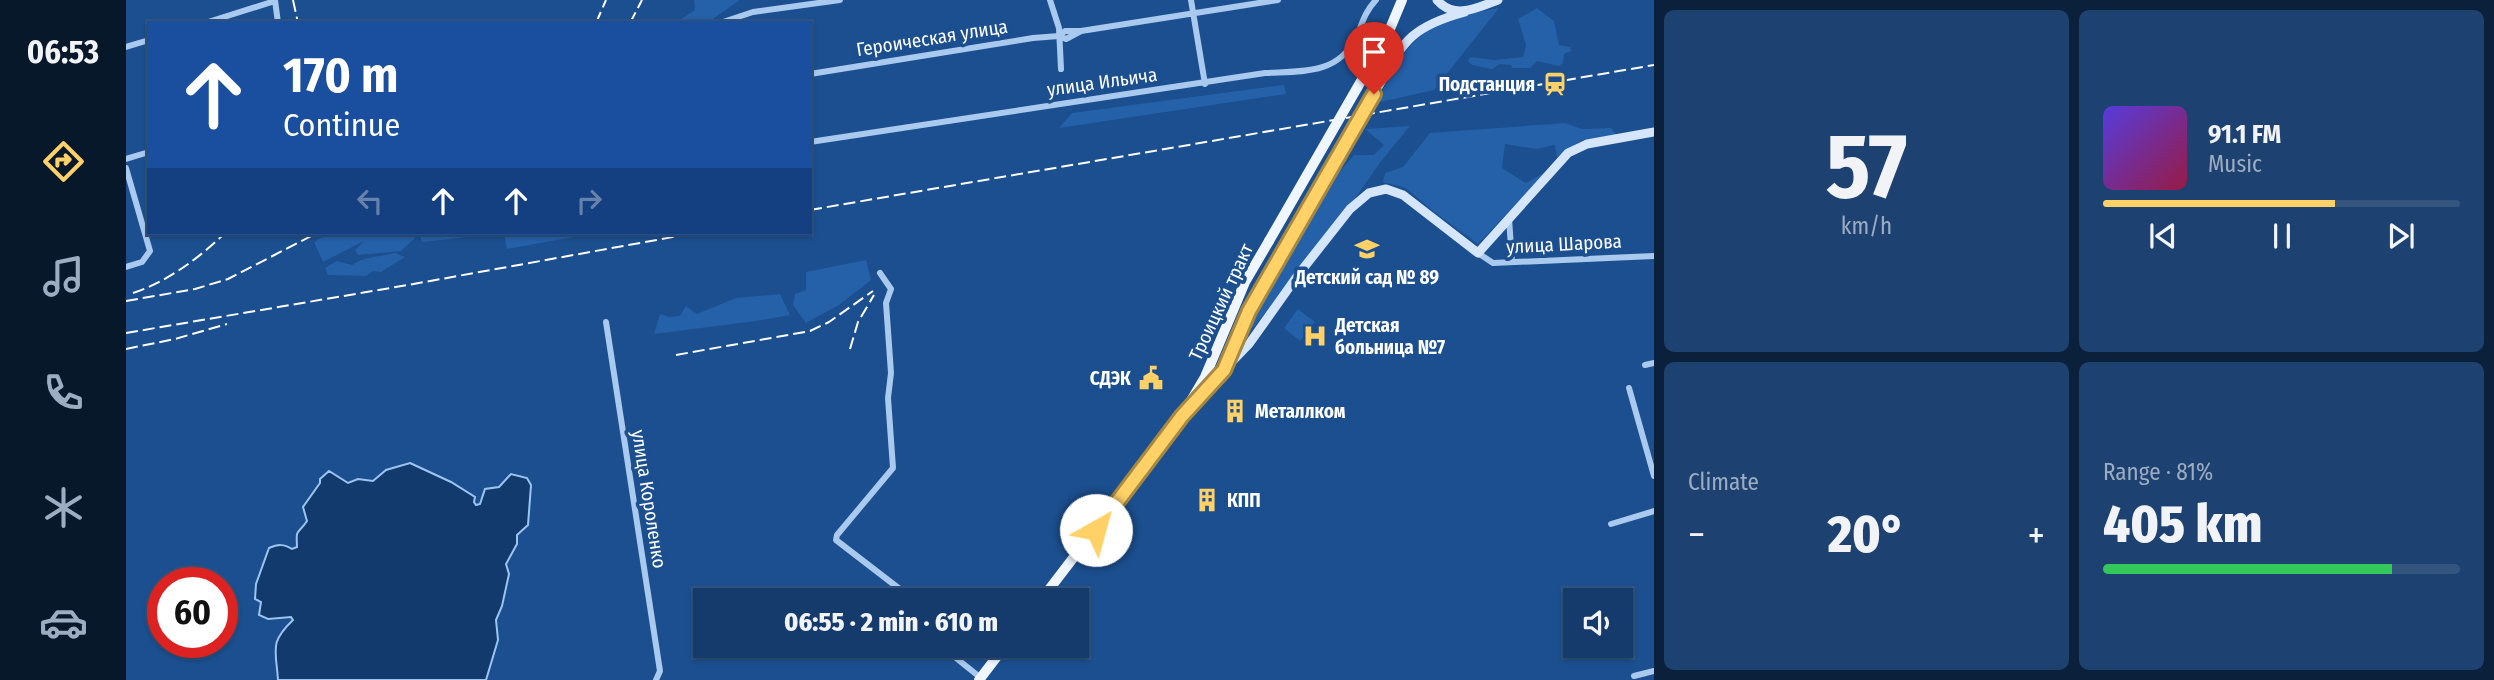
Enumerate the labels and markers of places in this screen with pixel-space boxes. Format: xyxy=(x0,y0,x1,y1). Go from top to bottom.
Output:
pin xyxy=(1344,22,1404,94)
station icon: Подстанция xyxy=(1541,70,1569,98)
place label: Подстанция xyxy=(1439,73,1535,96)
school or university icon: Детский сад № 89 xyxy=(1353,235,1381,263)
place label: Детский сад № 89 xyxy=(1294,266,1439,289)
place label: Детская больница №7 xyxy=(1334,314,1445,359)
hospital icon: Детская больница №7 xyxy=(1301,322,1329,350)
public building icon: СДЭК xyxy=(1137,364,1165,392)
place label: СДЭК xyxy=(1090,367,1131,390)
building icon: Металлком xyxy=(1221,397,1249,425)
place label: Металлком xyxy=(1255,400,1346,423)
building icon: КПП xyxy=(1193,486,1221,514)
place label: КПП xyxy=(1227,489,1261,512)

